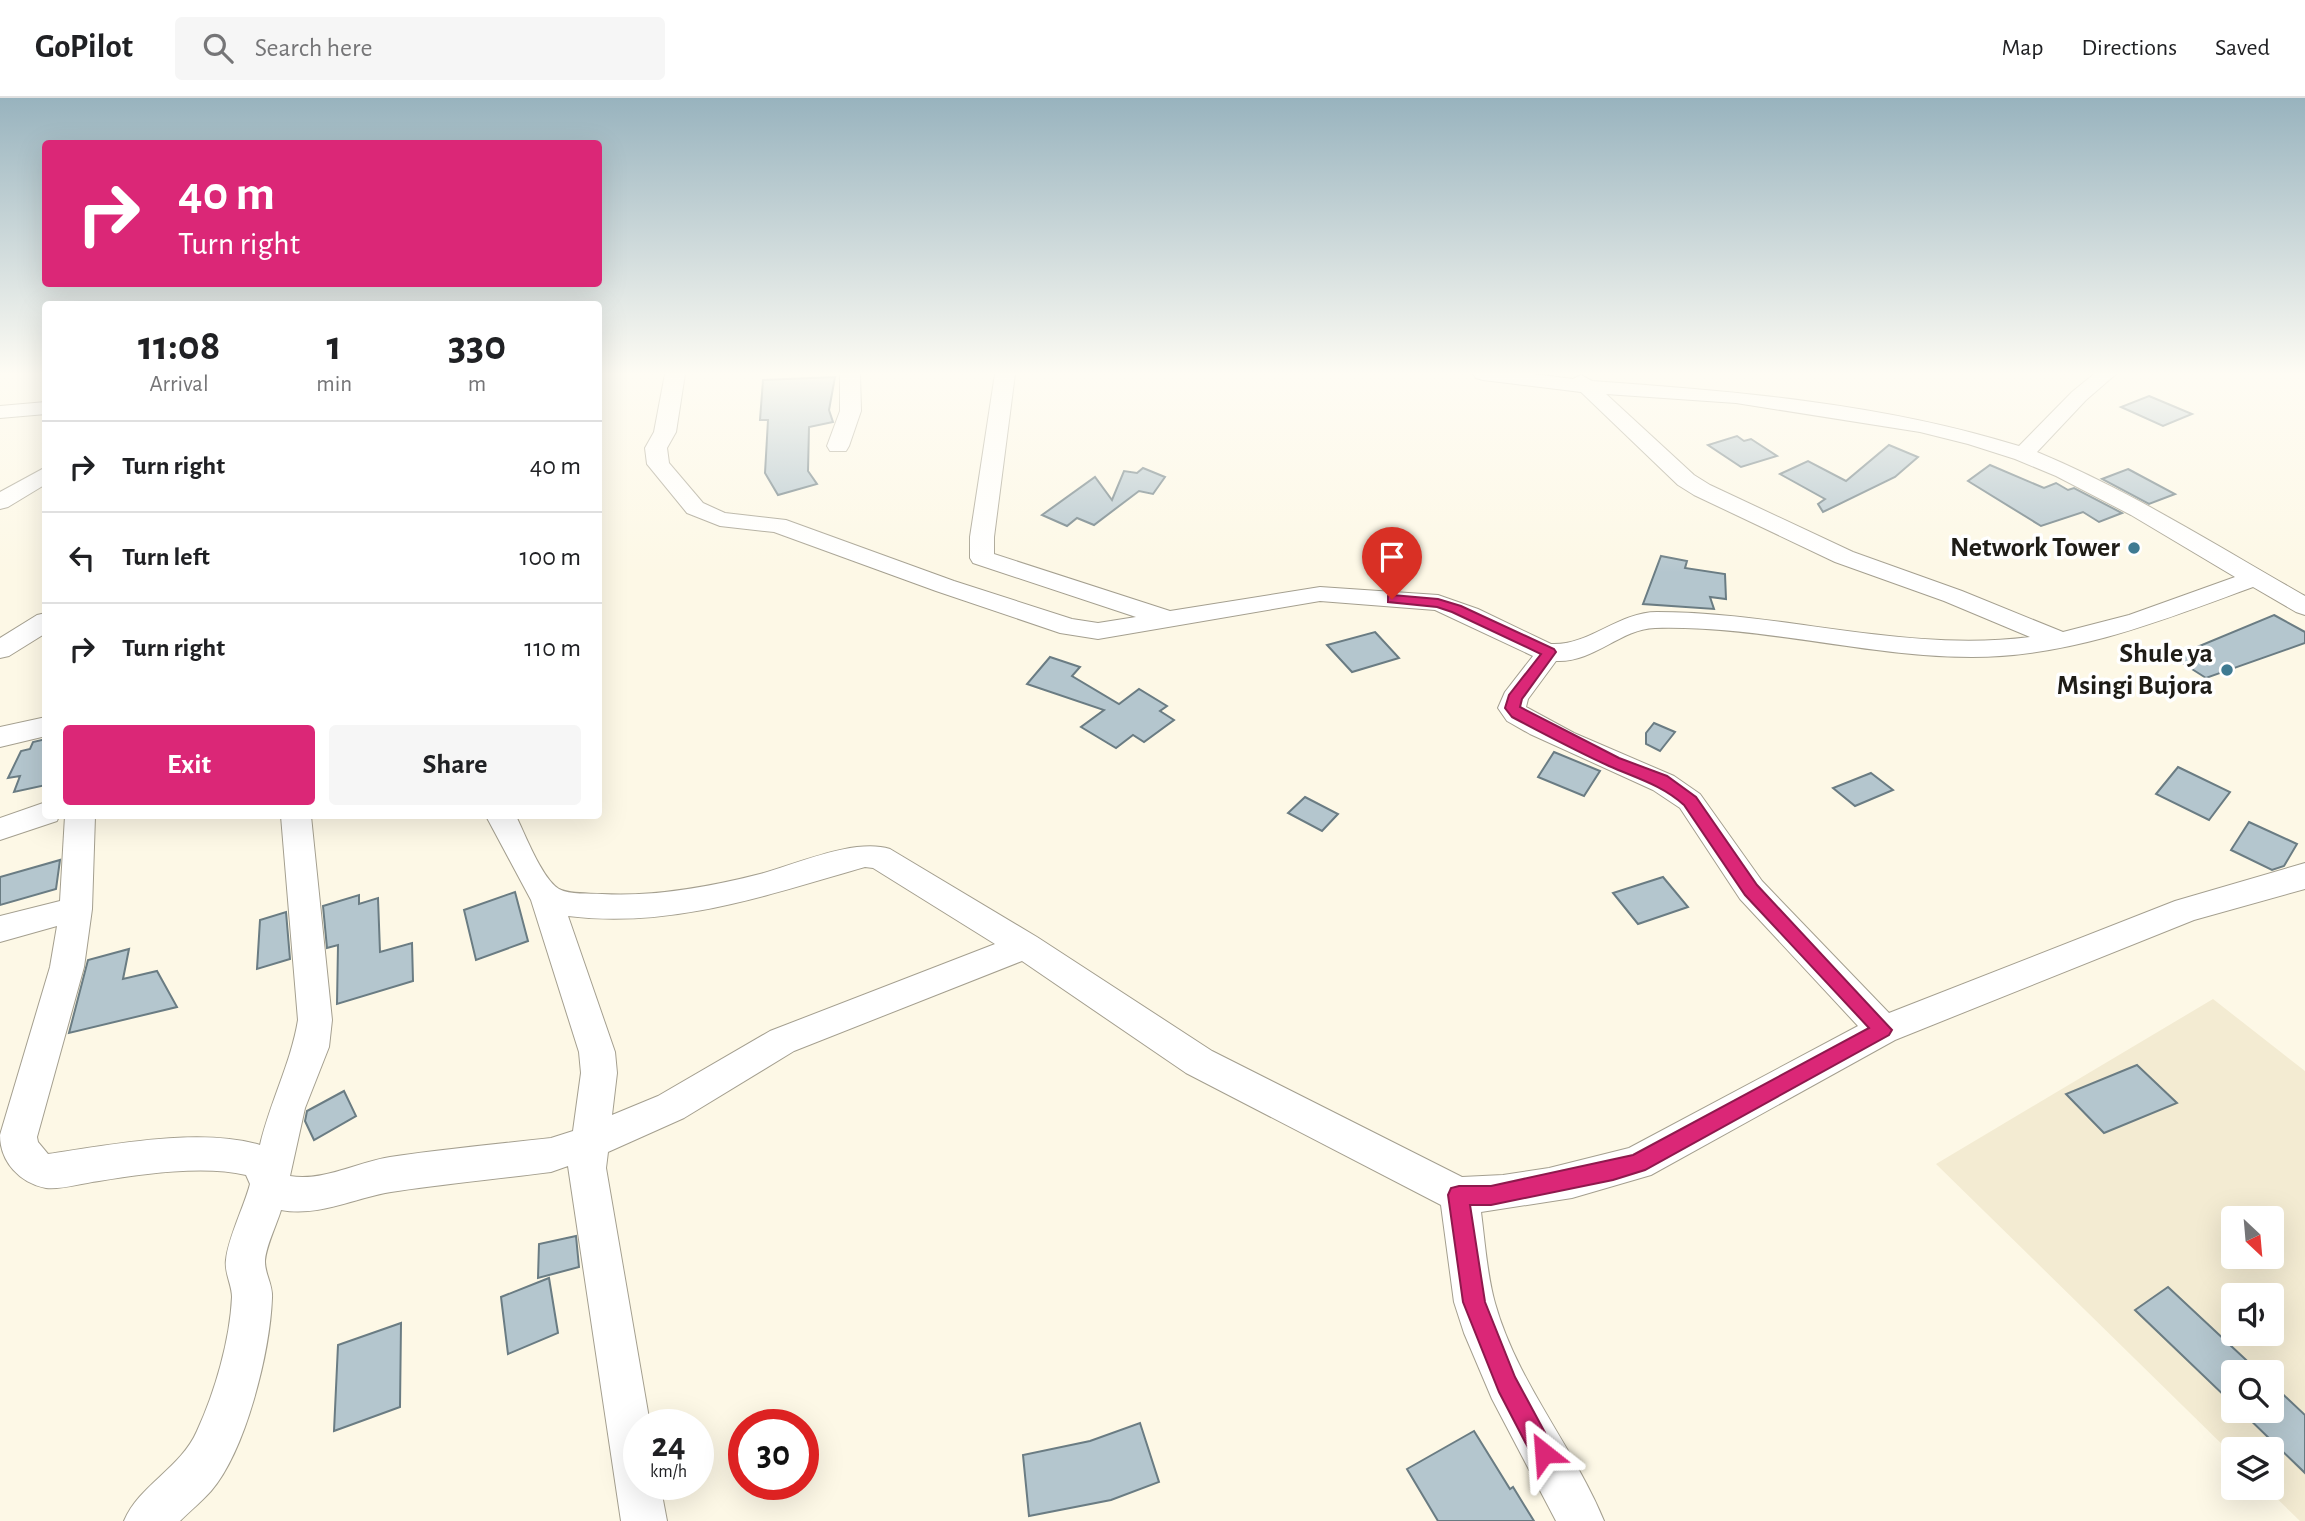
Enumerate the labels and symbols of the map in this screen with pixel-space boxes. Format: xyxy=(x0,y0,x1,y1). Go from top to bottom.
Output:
pin xyxy=(1362,527,1422,599)
place label: Network Tower xyxy=(1950,534,2120,562)
marker: Network Tower xyxy=(2126,540,2142,556)
place label: Shule ya Msingi Bujora xyxy=(2057,640,2213,700)
marker: Shule ya Msingi Bujora xyxy=(2219,662,2235,678)
north arrow xyxy=(2221,1206,2284,1269)
speed limit sign: 30 xyxy=(728,1409,819,1500)
position arrow xyxy=(1507,1416,1581,1490)

